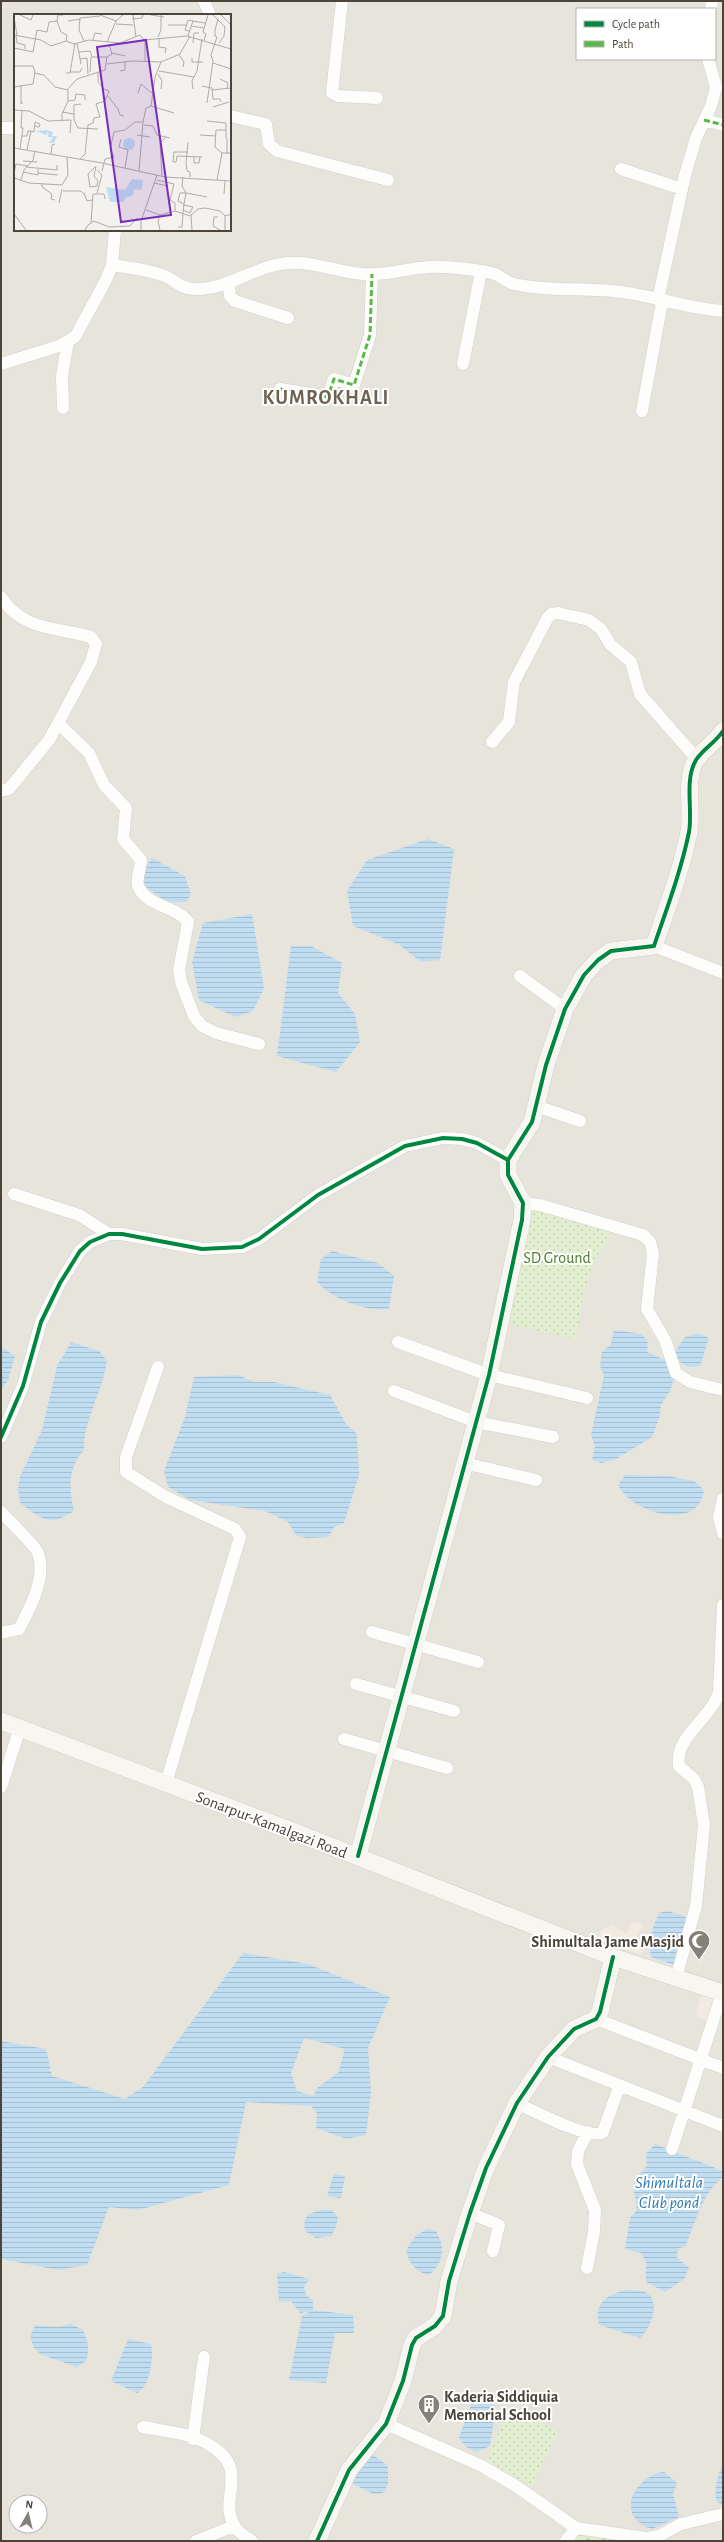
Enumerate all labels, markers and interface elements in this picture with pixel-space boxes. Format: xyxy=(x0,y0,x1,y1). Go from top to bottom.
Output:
legend xyxy=(576,8,716,60)
inset map xyxy=(14,14,231,231)
text: Cycle path xyxy=(612,18,660,31)
text: Path xyxy=(612,38,634,50)
district label: KUMROKHALI xyxy=(263,388,389,408)
park label: SD Ground xyxy=(523,1250,591,1266)
street label: Sonarpur-Kamalgazi Road xyxy=(194,1789,350,1861)
mosque icon: Shimultala Jame Masjid xyxy=(686,1928,712,1961)
place label: Shimultala Jame Masjid xyxy=(531,1934,685,1951)
water label: Shimultala Club pond xyxy=(635,2174,703,2212)
place label: Kaderia Siddiquia Memorial School xyxy=(444,2389,559,2423)
building icon: Kaderia Siddiquia Memorial School xyxy=(416,2392,442,2425)
north arrow xyxy=(8,2494,48,2534)
text: N xyxy=(25,2499,34,2511)

